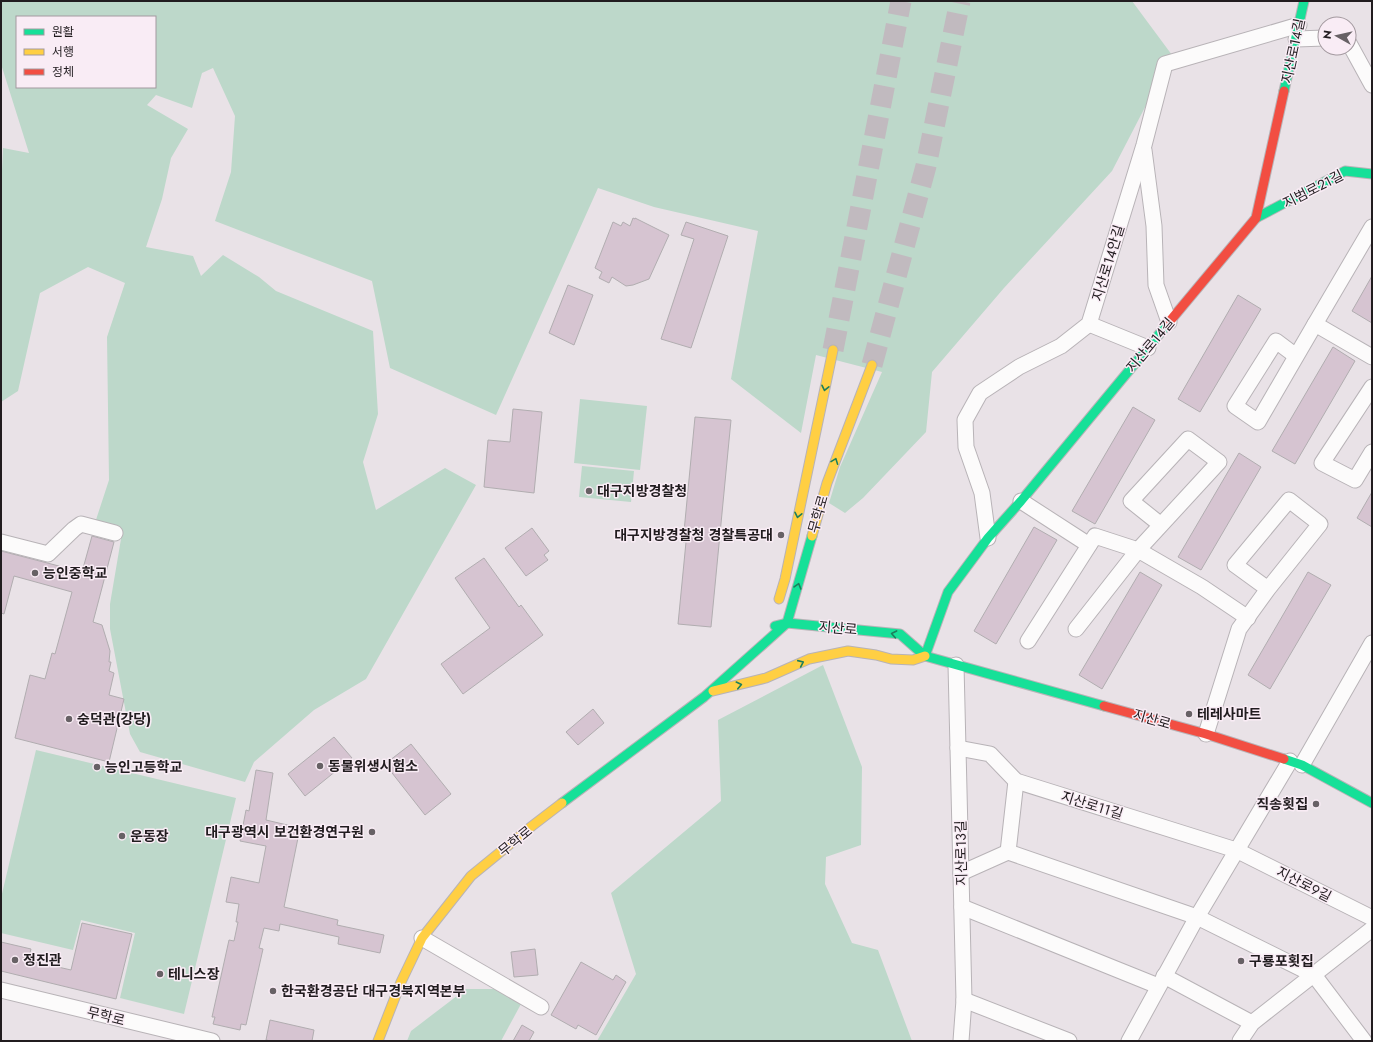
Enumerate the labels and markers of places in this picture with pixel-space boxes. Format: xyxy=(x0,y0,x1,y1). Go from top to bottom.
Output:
place label: 대구지방경찰청 xyxy=(597,481,687,501)
marker: 대구지방경찰청 xyxy=(584,486,594,496)
place label: 대구지방경찰청 경찰특공대 xyxy=(614,525,773,545)
marker: 대구지방경찰청 경찰특공대 xyxy=(776,530,786,540)
place label: 능인중학교 xyxy=(43,563,108,583)
marker: 능인중학교 xyxy=(30,568,40,578)
place label: 테레사마트 xyxy=(1197,704,1262,724)
place label: 숭덕관(강당) xyxy=(77,709,151,729)
marker: 테레사마트 xyxy=(1184,709,1194,719)
marker: 숭덕관(강당) xyxy=(64,714,74,724)
place label: 동물위생시험소 xyxy=(328,756,418,776)
place label: 능인고등학교 xyxy=(105,757,182,777)
marker: 동물위생시험소 xyxy=(315,761,325,771)
marker: 능인고등학교 xyxy=(92,762,102,772)
place label: 직송횟집 xyxy=(1256,794,1308,814)
marker: 직송횟집 xyxy=(1311,799,1321,809)
place label: 대구광역시 보건환경연구원 xyxy=(205,822,364,842)
place label: 운동장 xyxy=(130,826,169,846)
marker: 대구광역시 보건환경연구원 xyxy=(367,827,377,837)
marker: 운동장 xyxy=(117,831,127,841)
place label: 정진관 xyxy=(23,950,62,970)
place label: 구룡포횟집 xyxy=(1249,951,1313,971)
marker: 정진관 xyxy=(10,955,20,965)
marker: 구룡포횟집 xyxy=(1236,956,1246,966)
place label: 테니스장 xyxy=(168,964,220,984)
marker: 테니스장 xyxy=(155,969,165,979)
place label: 한국환경공단 대구경북지역본부 xyxy=(281,981,466,1001)
marker: 한국환경공단 대구경북지역본부 xyxy=(268,986,278,996)

